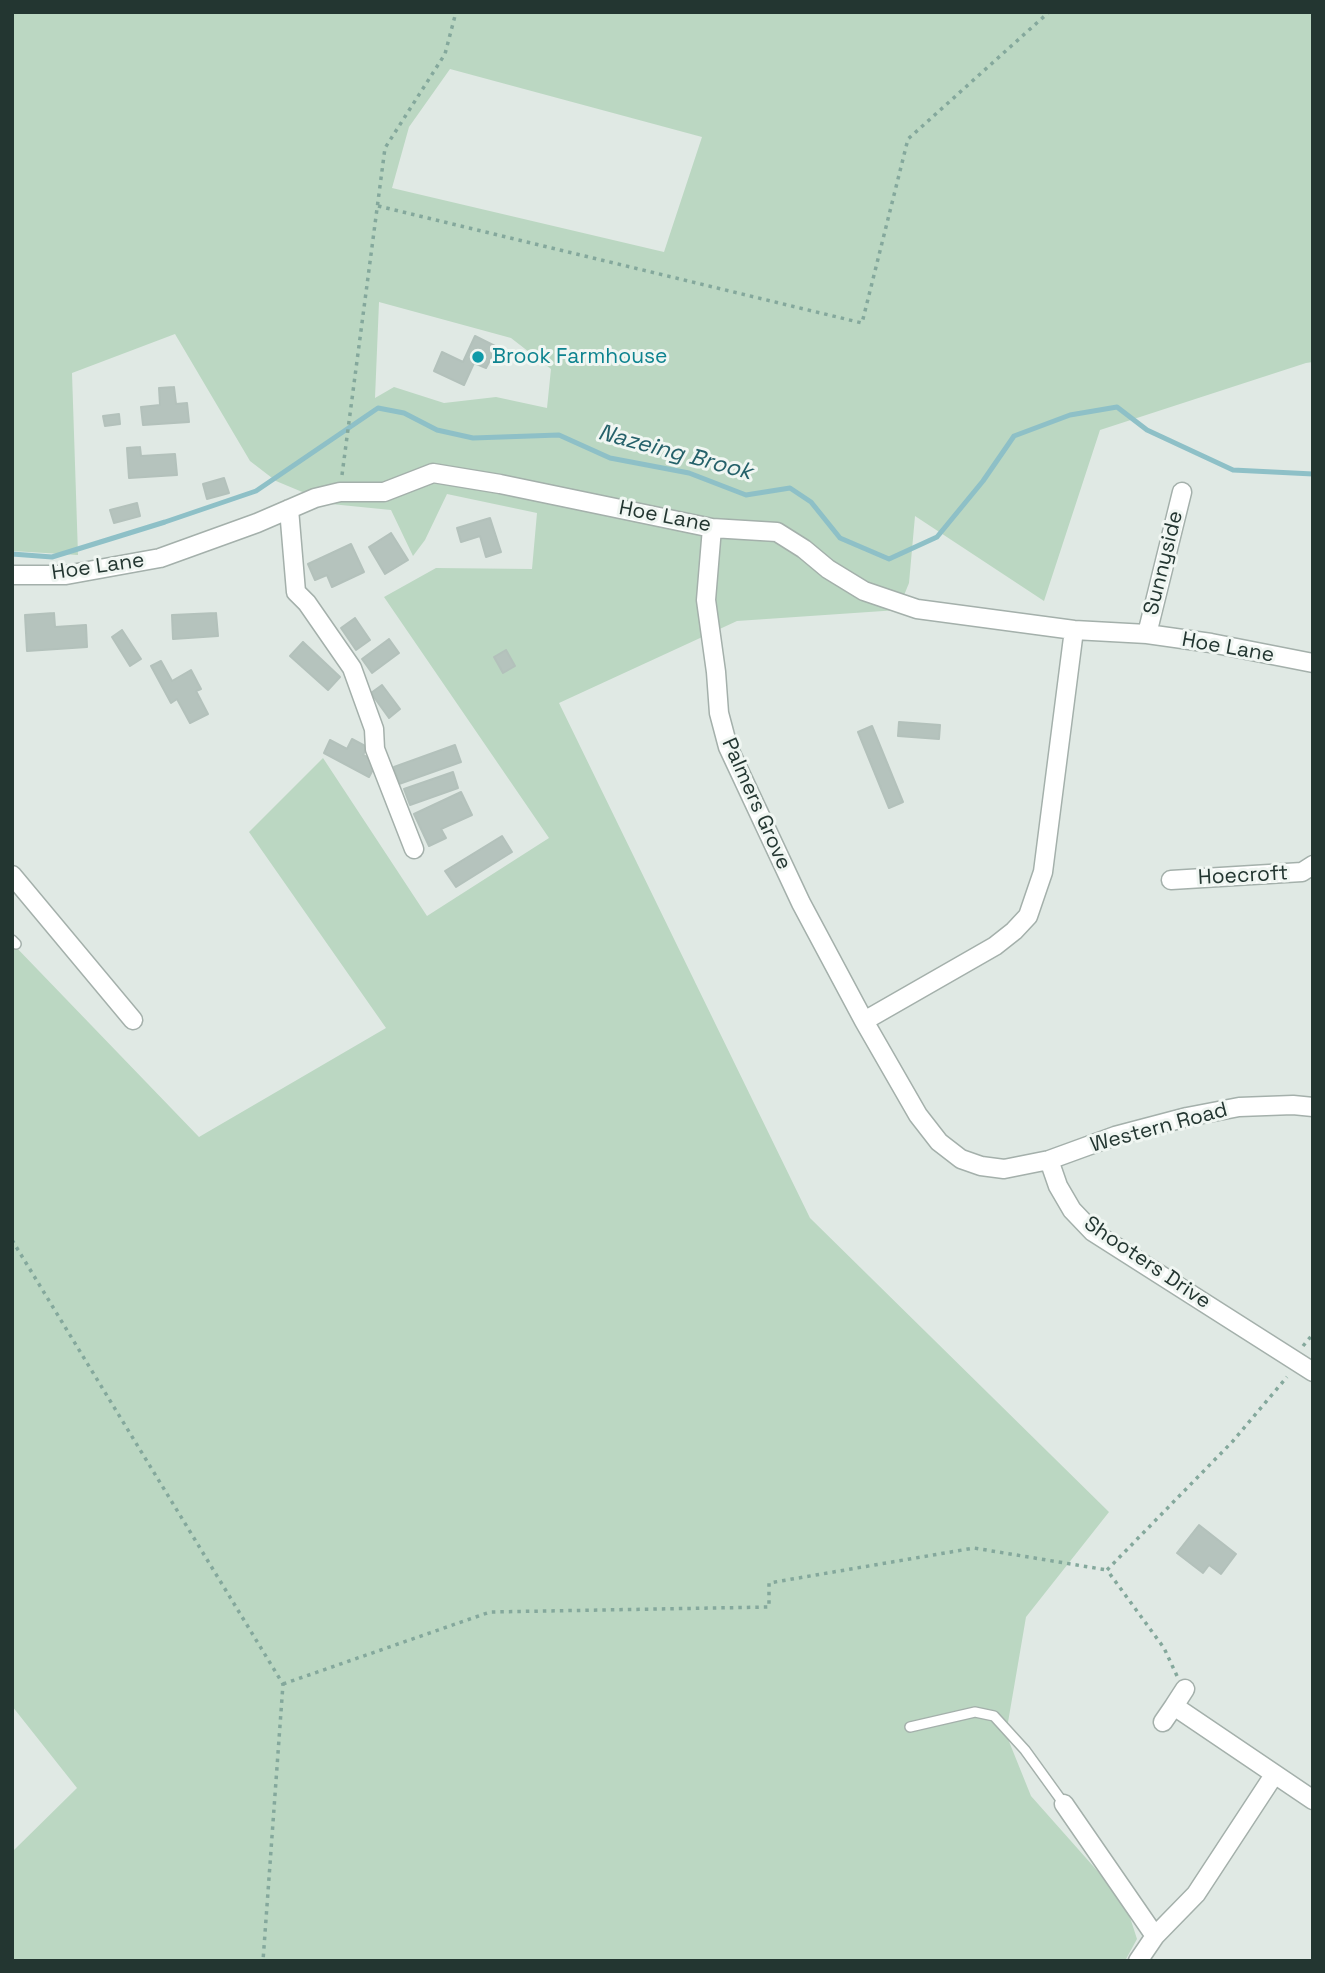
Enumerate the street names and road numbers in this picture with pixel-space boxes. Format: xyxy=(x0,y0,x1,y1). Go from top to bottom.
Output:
street label: Hoe Lane xyxy=(617,496,713,538)
street label: Sunnyside xyxy=(1139,508,1189,618)
street label: Hoe Lane xyxy=(50,548,146,586)
street label: Hoe Lane xyxy=(1180,627,1276,669)
street label: Palmers Grove xyxy=(716,734,796,874)
street label: Hoecroft xyxy=(1197,861,1289,891)
street label: Western Road xyxy=(1088,1098,1230,1158)
street label: Shooters Drive xyxy=(1079,1211,1215,1315)

